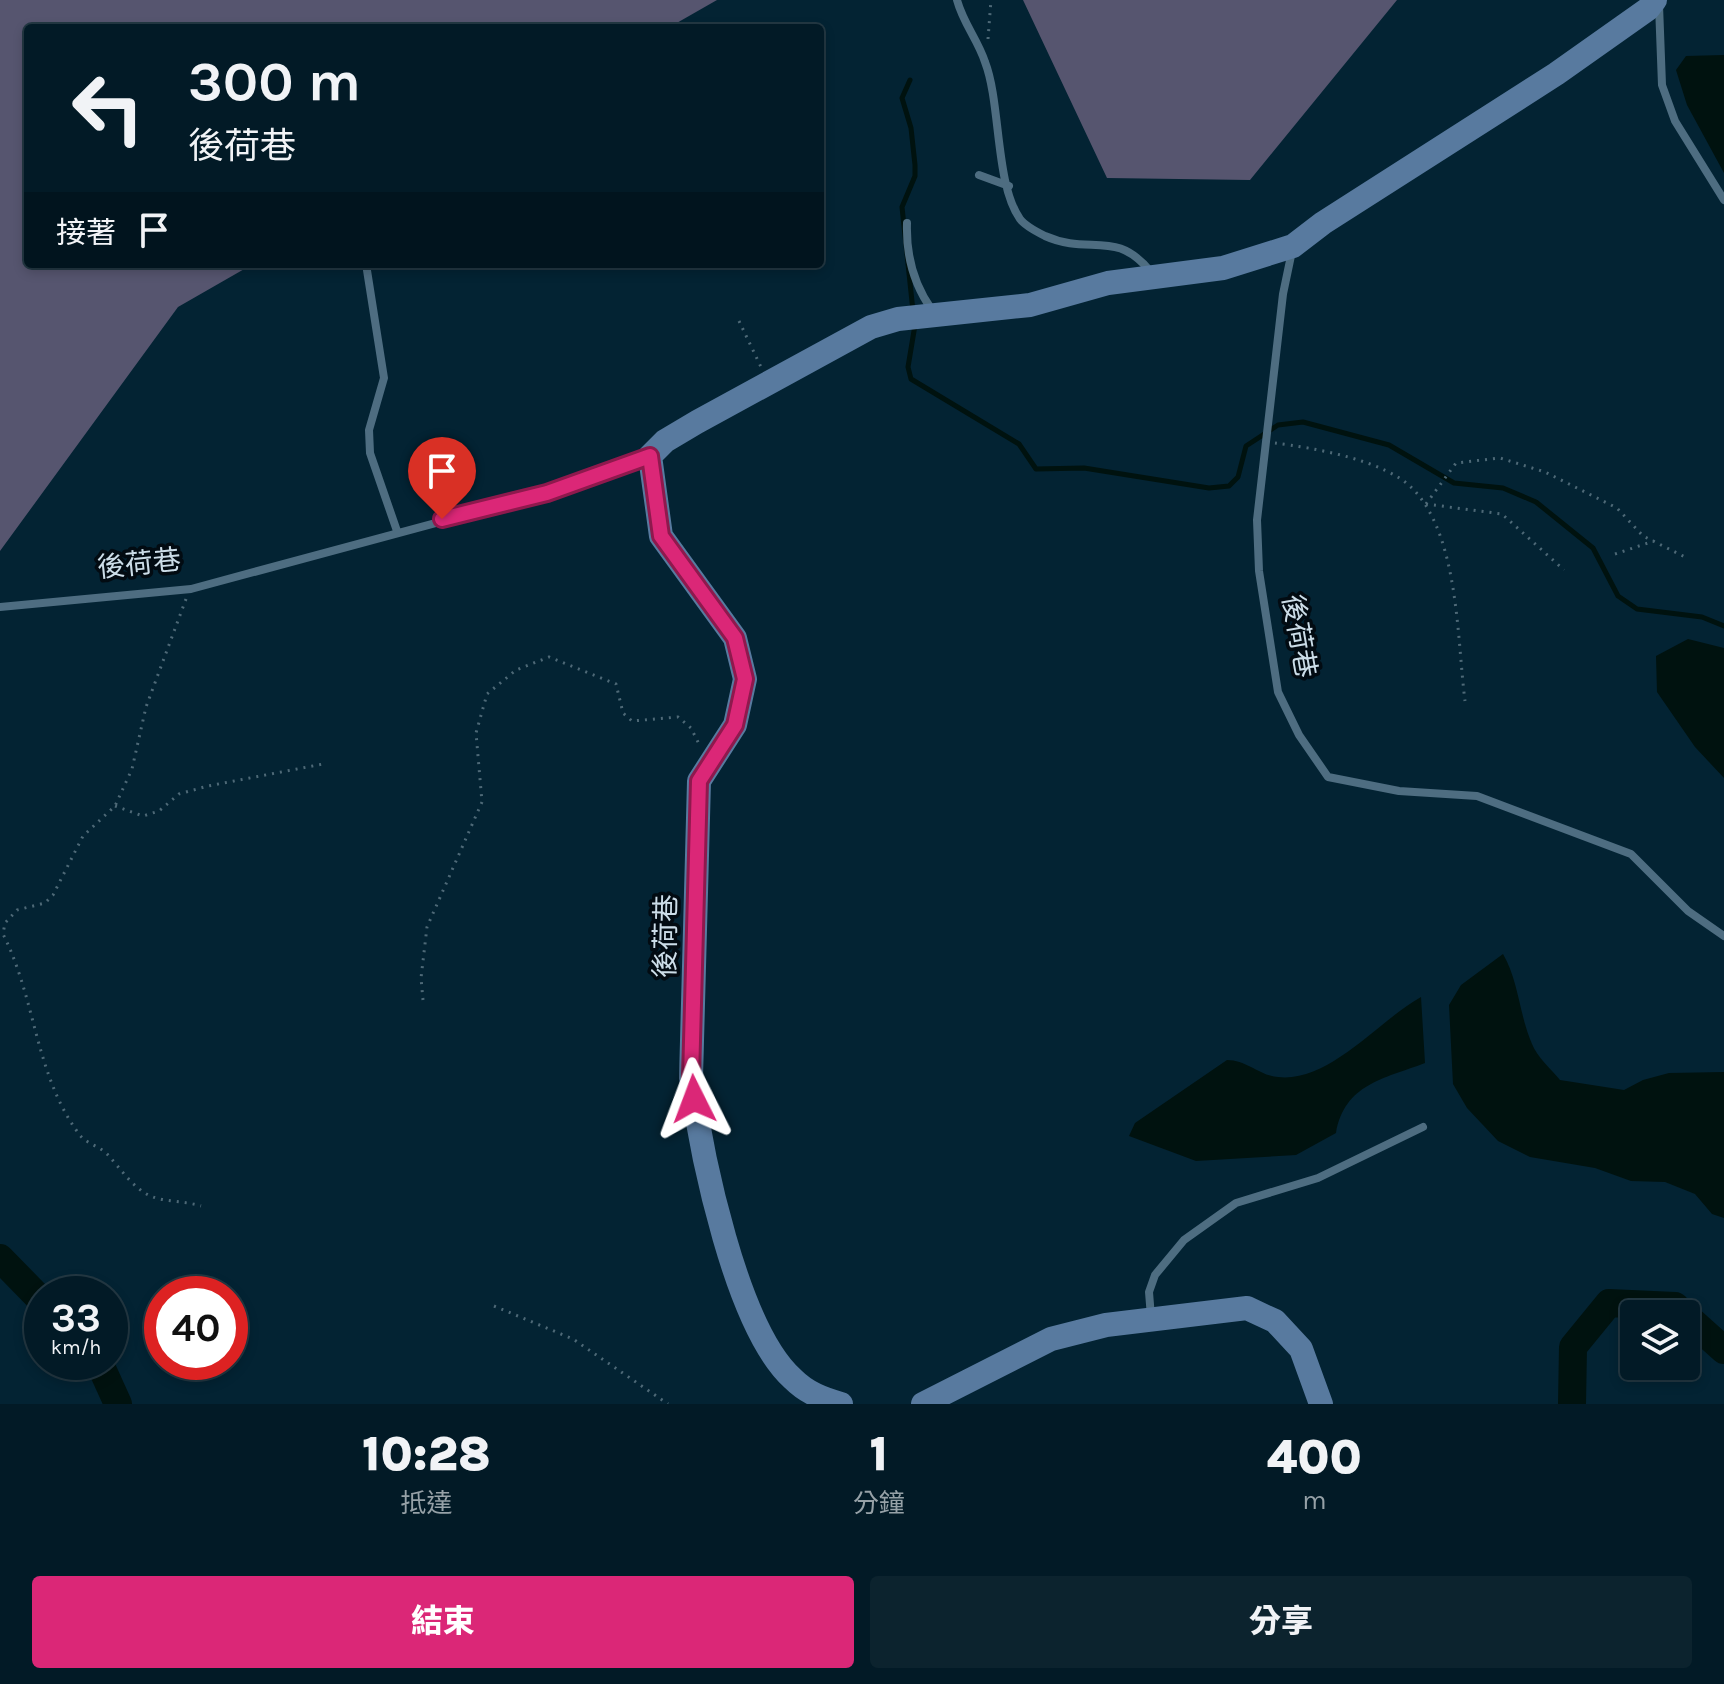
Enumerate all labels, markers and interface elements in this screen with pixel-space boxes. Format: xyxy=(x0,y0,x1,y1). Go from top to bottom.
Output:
text: 300 m xyxy=(188,49,361,114)
icon: left xyxy=(56,56,160,160)
text: 後荷巷 xyxy=(188,125,296,167)
icon: arrive xyxy=(132,208,176,252)
text: 接著 xyxy=(56,215,116,251)
pin xyxy=(408,437,476,519)
icon: arrive xyxy=(420,449,464,493)
street label: 後荷巷 xyxy=(96,543,183,584)
street label: 後荷巷 xyxy=(1276,592,1323,680)
street label: 後荷巷 xyxy=(648,894,683,978)
position arrow xyxy=(652,1057,736,1141)
speed limit sign: 40 xyxy=(144,1276,248,1380)
text: 33 xyxy=(51,1294,101,1341)
map controls xyxy=(1620,1300,1700,1380)
button: layers xyxy=(1620,1300,1700,1380)
text: km/h xyxy=(51,1336,101,1359)
text: 10:28 xyxy=(362,1426,491,1482)
text: 1 xyxy=(870,1426,888,1482)
text: 400 xyxy=(1267,1429,1362,1485)
text: m xyxy=(1302,1485,1327,1516)
text: 抵達 xyxy=(400,1488,452,1519)
text: 分鐘 xyxy=(853,1488,905,1519)
button: 結束 xyxy=(32,1576,854,1668)
button: 分享 xyxy=(870,1576,1692,1668)

